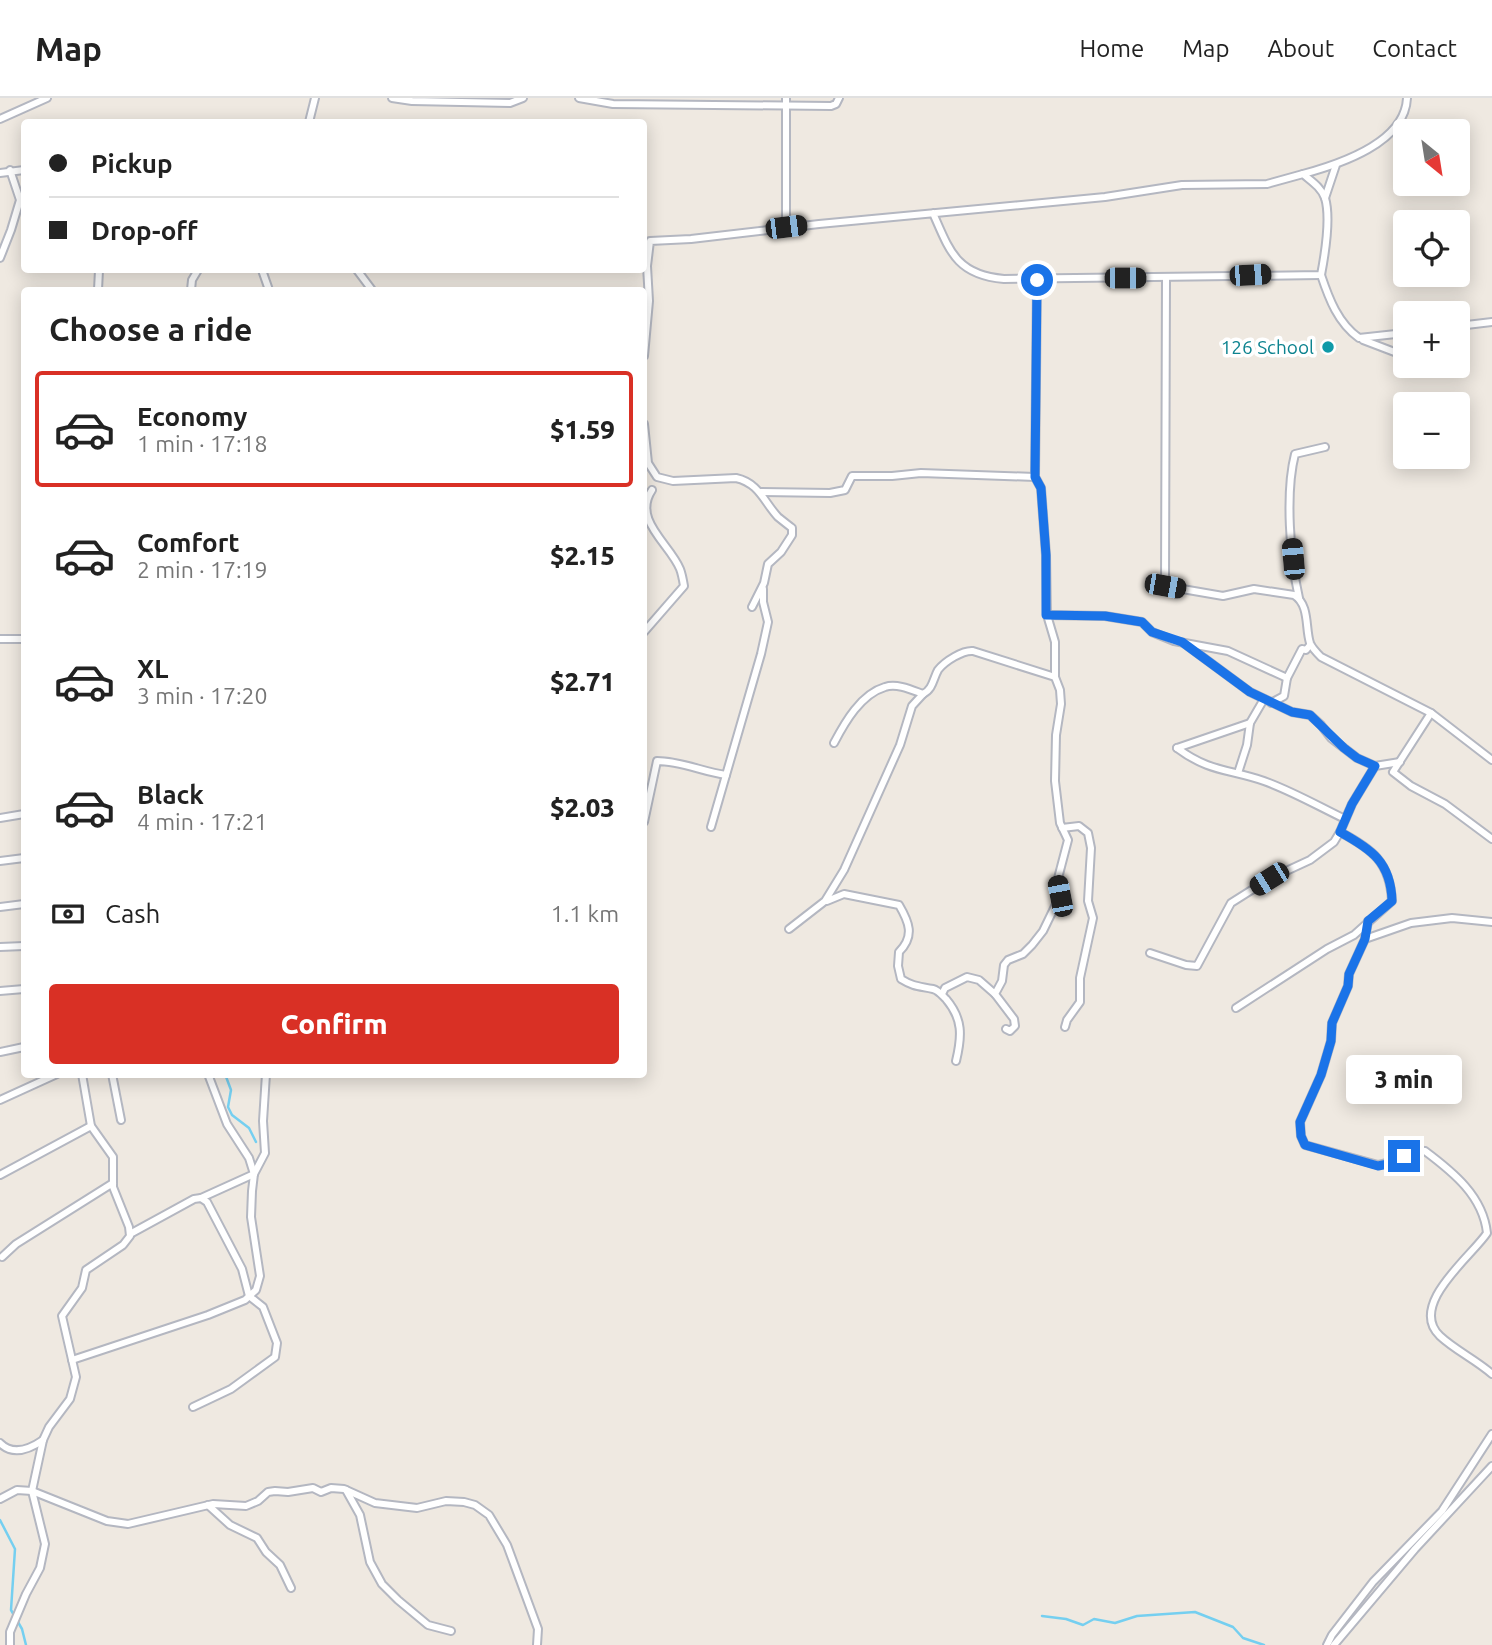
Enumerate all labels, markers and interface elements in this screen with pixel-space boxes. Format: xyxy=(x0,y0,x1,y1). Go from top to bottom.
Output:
text: Map xyxy=(35,30,102,67)
text: Home xyxy=(1079,35,1144,62)
text: Map xyxy=(1182,35,1229,62)
text: About xyxy=(1267,35,1334,62)
text: Contact xyxy=(1372,35,1457,62)
north arrow xyxy=(1393,119,1470,196)
map controls xyxy=(1393,119,1470,469)
text: Pickup xyxy=(91,149,173,178)
button: locate xyxy=(1393,210,1470,287)
car xyxy=(764,214,809,240)
text: Drop-off xyxy=(91,216,198,245)
car xyxy=(1229,263,1272,287)
route start xyxy=(1021,264,1053,296)
car xyxy=(1105,268,1147,289)
button: + xyxy=(1393,301,1470,378)
text: Choose a ride xyxy=(49,311,252,347)
place label: 126 School xyxy=(1221,336,1314,358)
marker: 126 School xyxy=(1320,339,1336,355)
button: − xyxy=(1393,392,1470,469)
icon: car xyxy=(53,398,116,461)
text: Economy xyxy=(137,402,247,431)
text: $1.59 xyxy=(550,415,615,444)
text: 1 min · 17:18 xyxy=(137,431,268,456)
icon: car xyxy=(53,524,116,587)
text: Comfort xyxy=(137,528,240,557)
car xyxy=(1281,537,1306,581)
text: $2.15 xyxy=(550,541,615,570)
text: 2 min · 17:19 xyxy=(137,557,268,582)
car xyxy=(1143,572,1188,600)
icon: car xyxy=(53,650,116,713)
text: XL xyxy=(137,654,168,683)
text: $2.71 xyxy=(550,667,615,696)
text: 3 min · 17:20 xyxy=(137,683,268,708)
icon: car xyxy=(53,776,116,839)
text: Black xyxy=(137,780,204,809)
text: $2.03 xyxy=(550,793,615,822)
text: 4 min · 17:21 xyxy=(137,809,268,834)
car xyxy=(1246,859,1293,899)
car xyxy=(1046,873,1075,919)
icon: cash xyxy=(49,895,87,933)
text: Cash xyxy=(105,899,160,928)
text: 1.1 km xyxy=(551,901,619,926)
button: Confirm xyxy=(49,984,619,1064)
callout: 3 min xyxy=(1346,1054,1462,1104)
text: 3 min xyxy=(1375,1067,1433,1092)
route end xyxy=(1388,1140,1420,1172)

